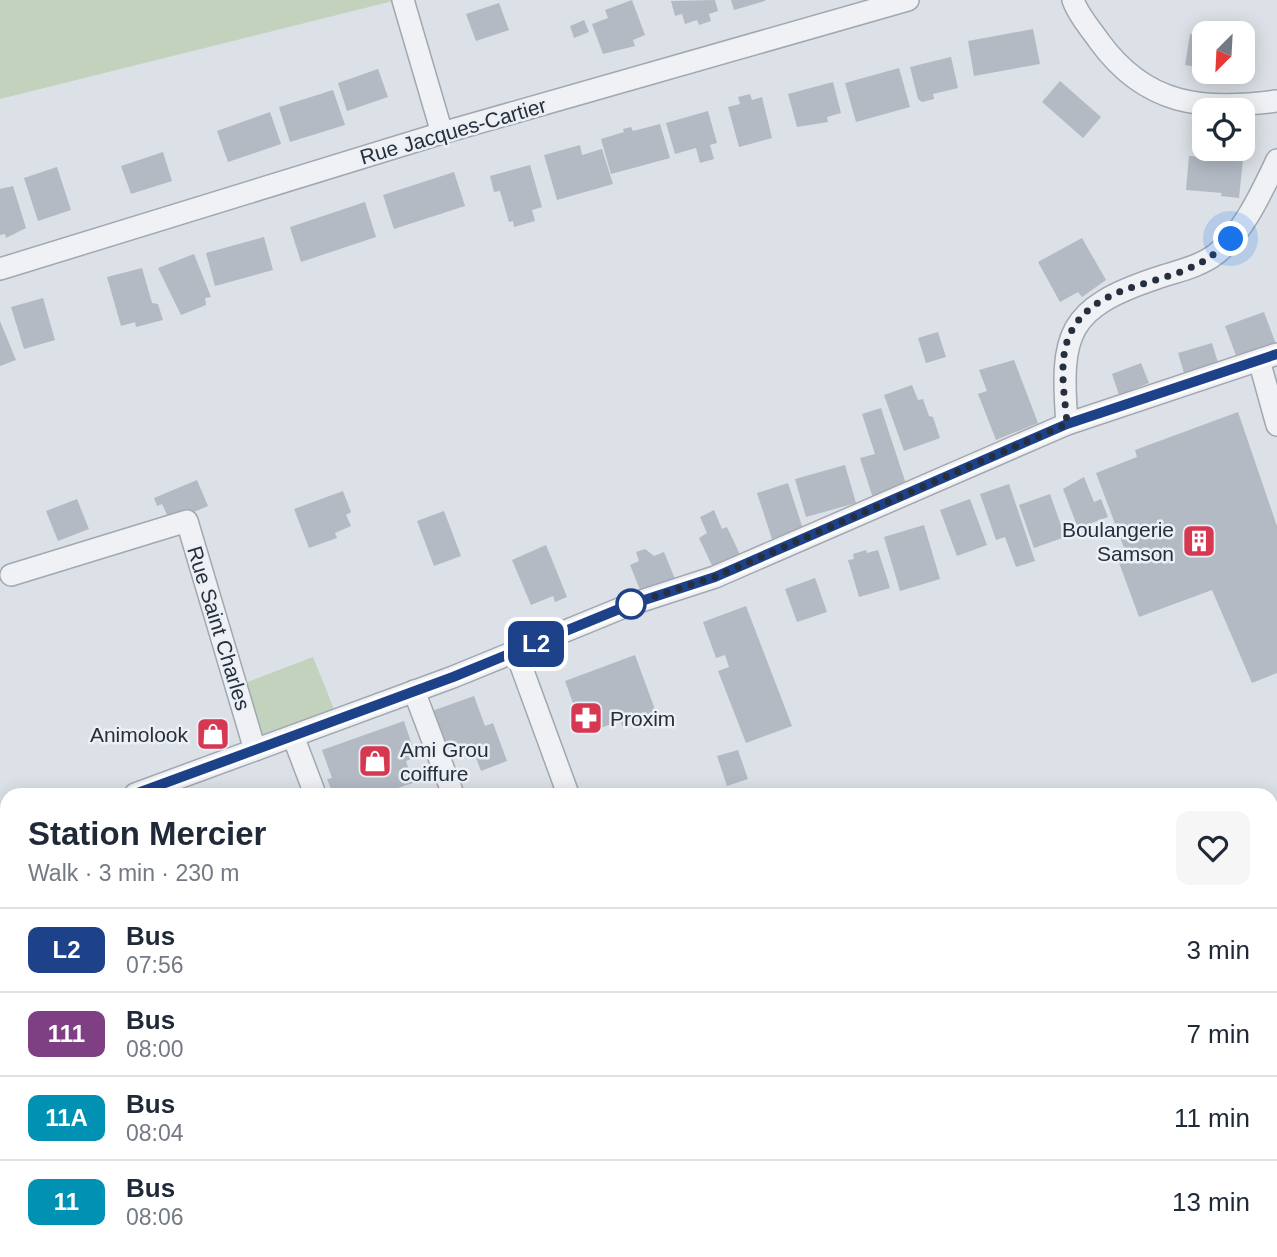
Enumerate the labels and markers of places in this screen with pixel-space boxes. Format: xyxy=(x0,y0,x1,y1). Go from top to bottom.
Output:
place label: Boulangerie Samson xyxy=(1062,518,1174,565)
building icon: Boulangerie Samson xyxy=(1180,522,1218,560)
unlabelled marker xyxy=(616,589,646,619)
pharmacy icon: Proxim xyxy=(567,699,605,737)
place label: Proxim xyxy=(610,707,675,730)
shop icon: Animolook xyxy=(194,715,232,753)
place label: Animolook xyxy=(90,723,188,746)
place label: Ami Grou coiffure xyxy=(400,738,489,785)
shop icon: Ami Grou coiffure xyxy=(356,742,394,780)

